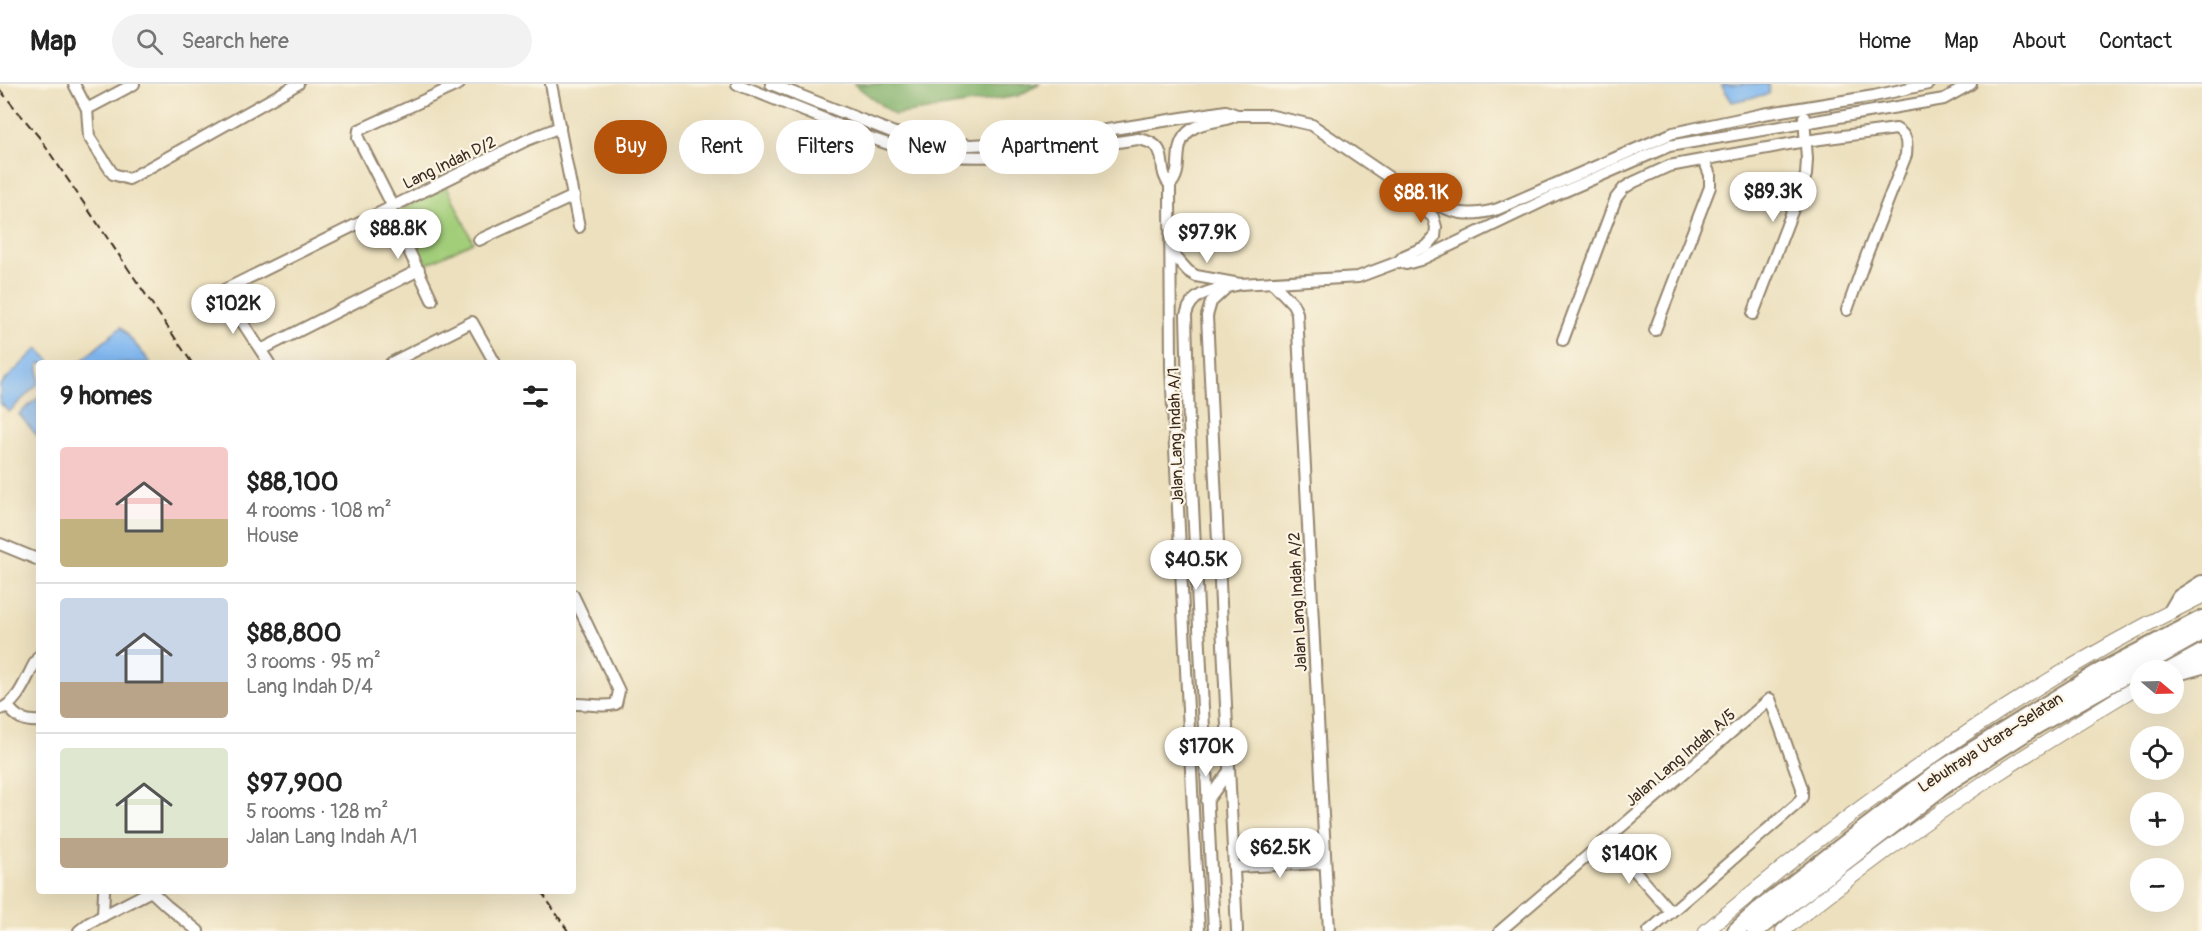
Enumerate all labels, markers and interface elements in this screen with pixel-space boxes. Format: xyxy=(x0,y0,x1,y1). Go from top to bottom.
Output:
search box xyxy=(112,14,532,68)
text: Map xyxy=(30,24,76,59)
icon: search xyxy=(133,25,166,58)
text: Search here xyxy=(181,27,289,55)
text: Home xyxy=(1858,28,1911,55)
text: Map xyxy=(1944,28,1979,55)
text: About xyxy=(2012,28,2066,55)
text: Contact xyxy=(2099,28,2172,55)
chip: Buy xyxy=(594,120,667,174)
chip: Rent xyxy=(679,120,764,174)
chip: Filters xyxy=(776,120,875,174)
chip: New xyxy=(887,120,967,174)
chip: Apartment xyxy=(979,120,1119,174)
street label: Lang Indah D/2 xyxy=(400,132,499,194)
pin: $89.3K xyxy=(1724,172,1822,223)
pin: $88.1K xyxy=(1372,173,1470,224)
text: $89.3K xyxy=(1744,179,1802,204)
text: $88.1K xyxy=(1393,180,1449,205)
pin: $88.8K xyxy=(349,209,447,260)
pin: $97.9K xyxy=(1158,213,1256,264)
text: $88.8K xyxy=(369,216,427,241)
text: $97.9K xyxy=(1178,220,1236,245)
pin: $102K xyxy=(191,284,275,335)
text: $102K xyxy=(205,291,261,316)
street label: Jalan Lang Indah A/1 xyxy=(1164,367,1188,505)
text: 9 homes xyxy=(60,380,152,412)
icon: filters xyxy=(519,380,552,413)
text: $88,100 xyxy=(246,466,339,498)
icon: home xyxy=(108,471,180,543)
text: 4 rooms · 108 m² xyxy=(246,498,392,523)
text: House xyxy=(246,523,298,548)
street label: Jalan Lang Indah A/2 xyxy=(1284,532,1312,672)
pin: $40.5K xyxy=(1147,540,1245,591)
text: $40.5K xyxy=(1164,547,1228,572)
text: $88,800 xyxy=(246,617,342,649)
icon: home xyxy=(108,622,180,694)
text: 3 rooms · 95 m² xyxy=(246,649,381,674)
north arrow xyxy=(2130,660,2184,714)
map controls xyxy=(2130,660,2184,912)
text: Lang Indah D/4 xyxy=(246,674,373,699)
street label: Lebuhraya Utara–Selatan xyxy=(1914,689,2067,797)
street label: Jalan Lang Indah A/5 xyxy=(1621,704,1740,811)
button: locate xyxy=(2130,726,2184,780)
pin: $170K xyxy=(1164,727,1248,778)
text: $170K xyxy=(1179,734,1233,759)
text: $97,900 xyxy=(246,767,343,799)
icon: home xyxy=(108,772,180,844)
button: + xyxy=(2130,792,2184,846)
text: 5 rooms · 128 m² xyxy=(246,799,388,824)
text: Jalan Lang Indah A/1 xyxy=(246,824,417,849)
pin: $62.5K xyxy=(1231,828,1329,879)
pin: $140K xyxy=(1587,834,1671,885)
text: $62.5K xyxy=(1250,835,1310,860)
text: $140K xyxy=(1601,841,1657,866)
button: − xyxy=(2130,858,2184,912)

